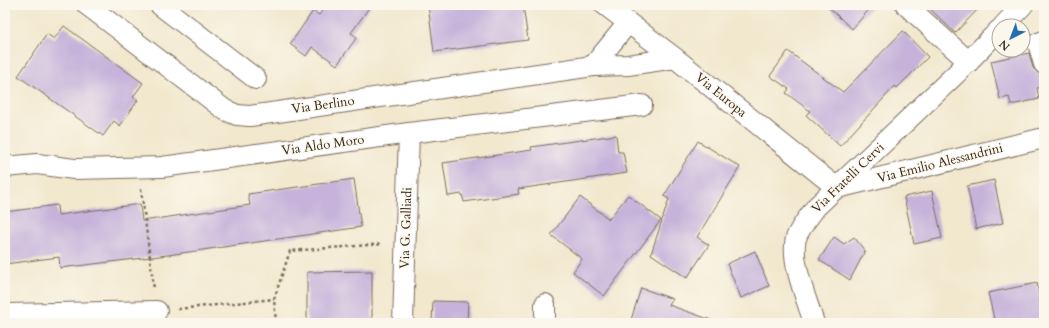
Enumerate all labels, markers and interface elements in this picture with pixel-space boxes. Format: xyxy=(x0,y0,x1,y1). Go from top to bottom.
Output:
north arrow xyxy=(991,18,1031,58)
text: N xyxy=(996,36,1013,54)
street label: Via Europa xyxy=(691,69,751,122)
street label: Via Berlino xyxy=(290,92,356,118)
street label: Via Aldo Moro xyxy=(280,130,366,160)
street label: Via Fratelli Cervi xyxy=(808,138,889,217)
street label: Via Emilio Alessandrini xyxy=(875,139,1005,187)
street label: Via G. Galliadi xyxy=(396,186,416,269)

